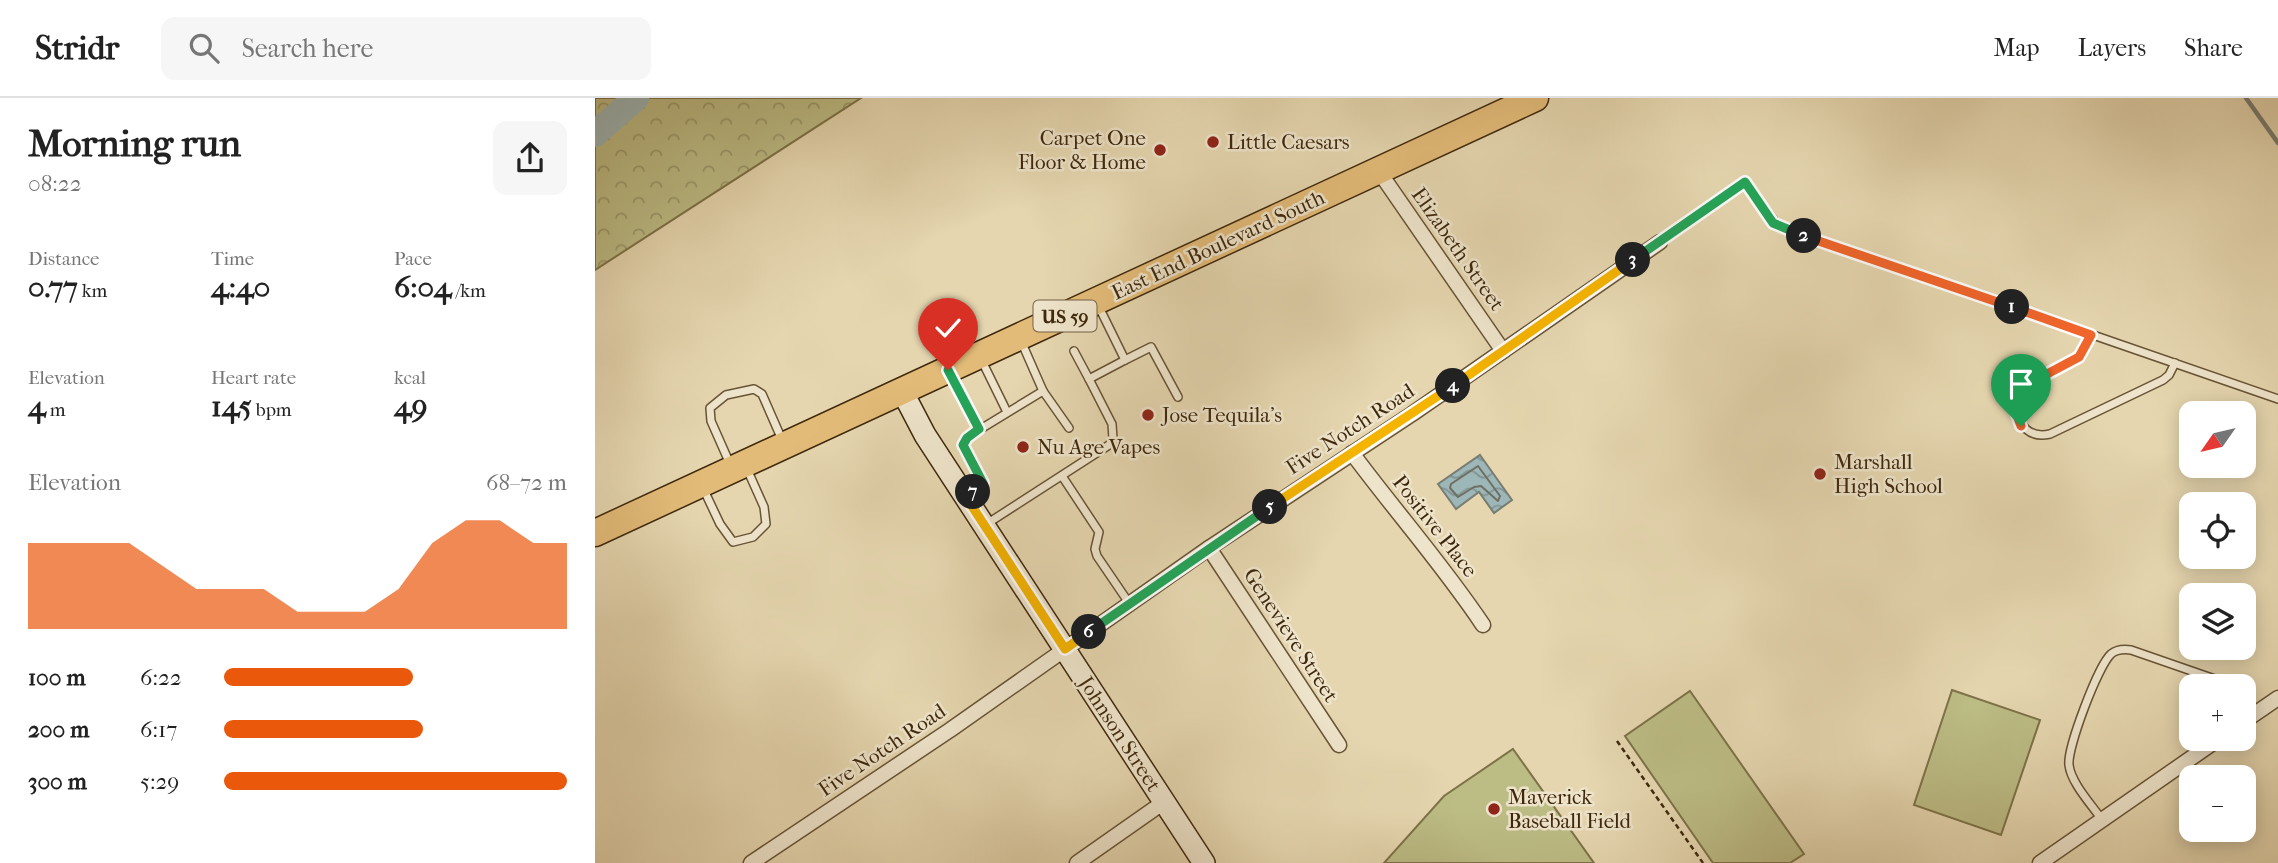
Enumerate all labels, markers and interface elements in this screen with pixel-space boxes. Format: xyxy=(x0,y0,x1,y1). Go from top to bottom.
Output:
search box xyxy=(161,17,651,80)
text: Stridr xyxy=(35,29,119,68)
icon: search xyxy=(185,29,223,67)
text: Search here xyxy=(241,33,373,64)
text: Map xyxy=(1994,34,2040,62)
text: Layers xyxy=(2078,34,2146,62)
text: Share xyxy=(2184,34,2243,62)
text: Morning run xyxy=(28,121,241,166)
button: share xyxy=(493,121,567,195)
place label: Carpet One Floor & Home xyxy=(1018,126,1146,174)
place label: Little Caesars xyxy=(1227,130,1350,154)
marker: Little Caesars xyxy=(1205,134,1221,150)
marker: Carpet One Floor & Home xyxy=(1152,142,1168,158)
text: 08:22 xyxy=(28,170,81,197)
street label: Elizabeth Street xyxy=(1407,183,1510,315)
street label: East End Boulevard South xyxy=(1108,185,1328,305)
pin: 2 xyxy=(1787,218,1821,254)
text: 2 xyxy=(1799,224,1808,246)
pin: 3 xyxy=(1615,242,1651,278)
text: Distance xyxy=(28,248,99,270)
text: Time xyxy=(211,248,254,270)
text: Pace xyxy=(394,248,432,270)
text: 3 xyxy=(1629,248,1636,270)
text: 0.77 xyxy=(28,270,78,305)
text: 4:40 xyxy=(211,270,270,305)
text: 6:04 xyxy=(394,270,451,305)
text: km xyxy=(78,280,107,302)
text: /km xyxy=(451,280,486,302)
pin: 1 xyxy=(1995,290,2029,325)
text: 1 xyxy=(2008,295,2015,317)
pin xyxy=(918,298,978,370)
road number: US 59 xyxy=(1033,300,1097,331)
icon: check xyxy=(929,309,967,347)
pin xyxy=(1991,354,2051,426)
icon: arrive xyxy=(2002,365,2040,403)
text: Elevation xyxy=(28,367,105,389)
text: Heart rate xyxy=(211,367,296,389)
text: kcal xyxy=(394,367,426,389)
pin: 4 xyxy=(1435,368,1471,404)
text: 4 xyxy=(1447,374,1458,396)
street label: Five Notch Road xyxy=(1281,378,1419,479)
text: 4 xyxy=(28,389,46,424)
text: 145 xyxy=(211,389,252,424)
text: 49 xyxy=(394,389,427,424)
text: m xyxy=(46,399,66,421)
text: bpm xyxy=(252,399,292,421)
north arrow xyxy=(2179,401,2256,478)
map controls xyxy=(2179,401,2256,842)
place label: Jose Tequila's xyxy=(1160,403,1282,427)
marker: Jose Tequila's xyxy=(1140,407,1156,423)
place label: Nu Age Vapes xyxy=(1037,435,1161,459)
marker: Nu Age Vapes xyxy=(1015,439,1031,455)
place label: Marshall High School xyxy=(1834,450,1943,498)
marker: Marshall High School xyxy=(1812,466,1828,482)
text: Elevation xyxy=(28,469,121,496)
text: 68–72 m xyxy=(486,469,567,496)
street label: Positive Place xyxy=(1388,470,1482,582)
pin: 7 xyxy=(955,474,991,510)
text: 7 xyxy=(968,480,977,502)
pin: 5 xyxy=(1253,490,1287,524)
button: locate xyxy=(2179,492,2256,569)
text: 5 xyxy=(1265,495,1274,517)
street label: Genevieve Street xyxy=(1239,564,1343,707)
button: layers xyxy=(2179,583,2256,660)
pin: 6 xyxy=(1071,614,1107,650)
text: 6 xyxy=(1083,620,1094,642)
text: 100 m xyxy=(28,664,86,691)
text: 6:22 xyxy=(140,664,182,691)
street label: Johnson Street xyxy=(1073,670,1166,796)
button: + xyxy=(2179,674,2256,751)
street label: Five Notch Road xyxy=(814,698,950,801)
text: 200 m xyxy=(28,716,89,743)
text: 6:17 xyxy=(140,716,177,743)
button: − xyxy=(2179,765,2256,842)
text: 300 m xyxy=(28,768,87,795)
text: 5:29 xyxy=(140,768,179,795)
place label: Maverick Baseball Field xyxy=(1508,785,1632,833)
marker: Maverick Baseball Field xyxy=(1486,801,1502,817)

